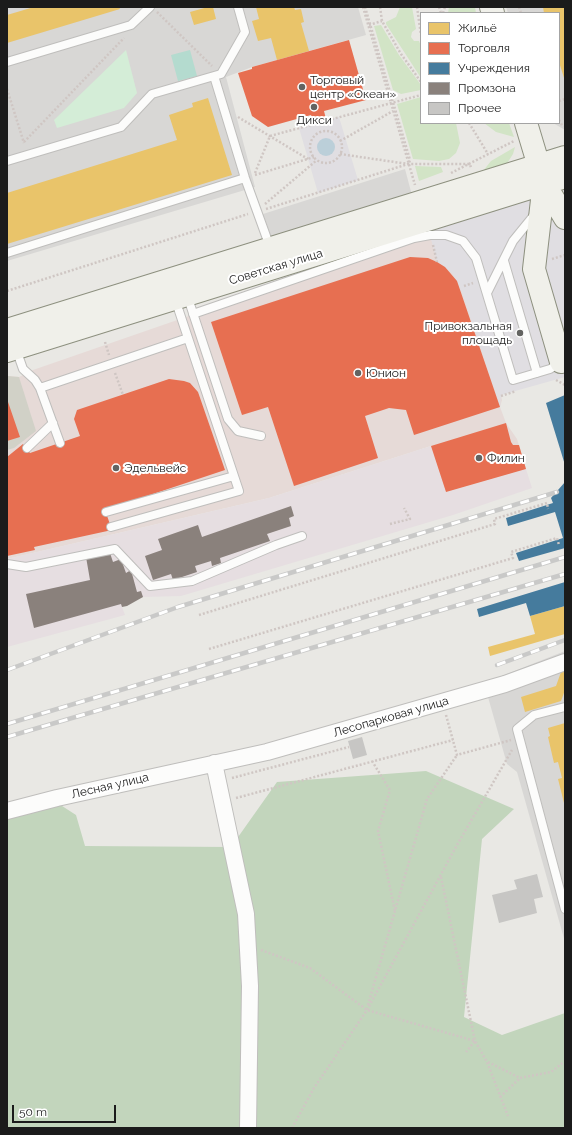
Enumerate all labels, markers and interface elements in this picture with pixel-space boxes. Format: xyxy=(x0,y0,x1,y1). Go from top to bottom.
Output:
legend xyxy=(420,12,560,124)
text: Жильё xyxy=(458,21,497,35)
text: Торговля xyxy=(458,41,510,55)
text: Учреждения xyxy=(458,61,530,75)
place label: Торговый центр «Океан» xyxy=(310,73,396,101)
text: Промзона xyxy=(458,81,516,95)
marker: Торговый центр «Океан» xyxy=(297,82,307,92)
text: Прочее xyxy=(458,101,501,115)
marker: Дикси xyxy=(309,102,319,112)
place label: Дикси xyxy=(296,113,332,127)
street label: Советская улица xyxy=(227,246,325,288)
place label: Привокзальная площадь xyxy=(425,319,512,347)
marker: Привокзальная площадь xyxy=(515,328,525,338)
place label: Юнион xyxy=(366,366,406,380)
marker: Юнион xyxy=(353,368,363,378)
place label: Филин xyxy=(487,451,525,465)
marker: Филин xyxy=(474,453,484,463)
place label: Эдельвейс xyxy=(124,461,186,475)
marker: Эдельвейс xyxy=(111,463,121,473)
street label: Лесопарковая улица xyxy=(332,694,450,740)
street label: Лесная улица xyxy=(70,770,150,802)
scale bar xyxy=(14,1097,118,1123)
text: 50 m xyxy=(19,1105,47,1119)

